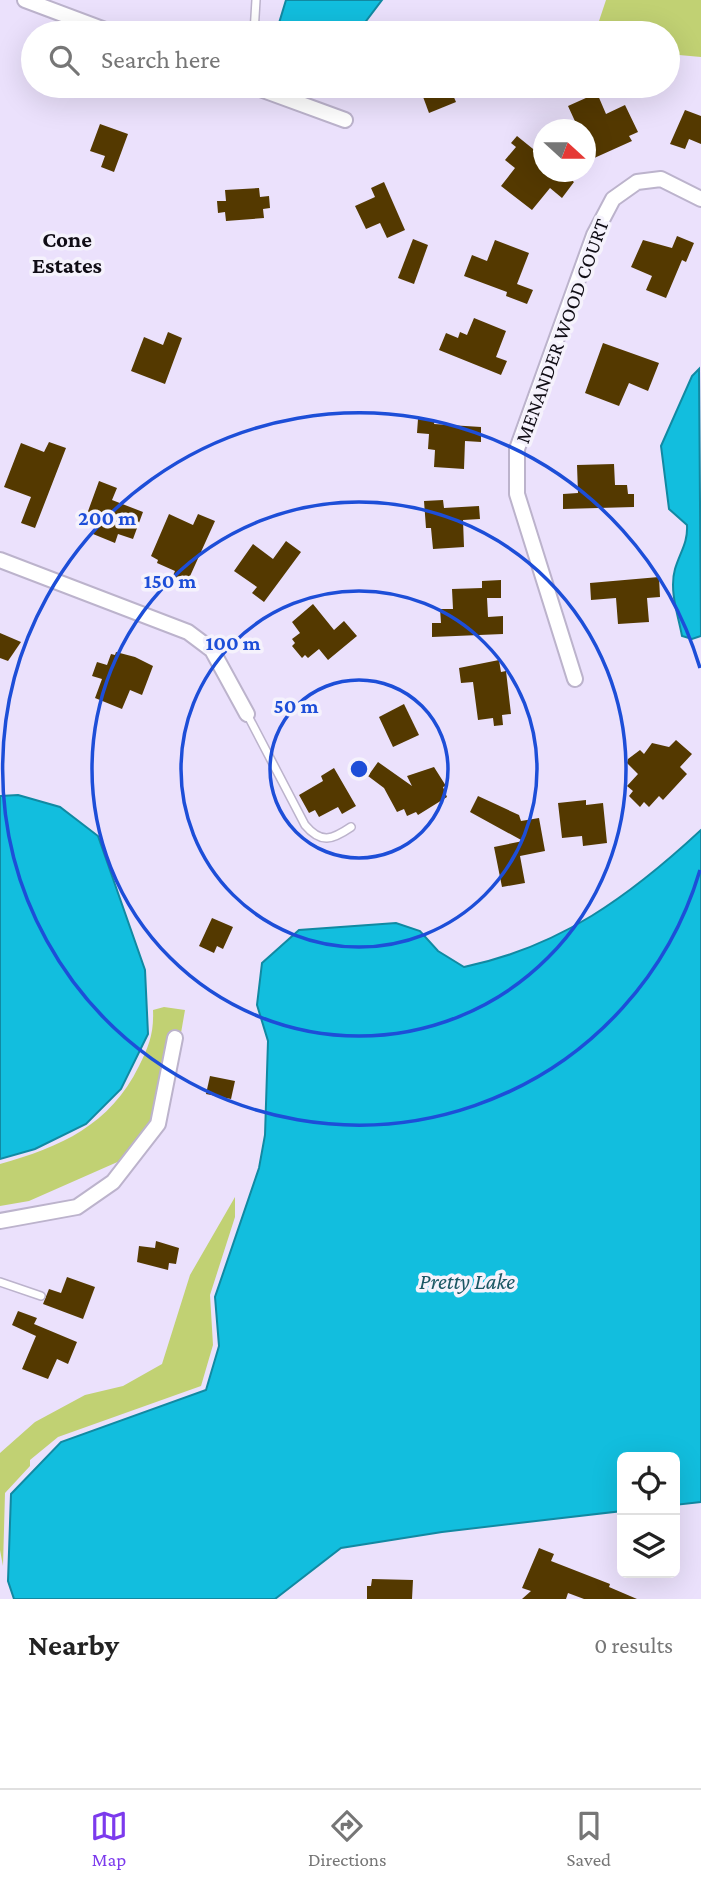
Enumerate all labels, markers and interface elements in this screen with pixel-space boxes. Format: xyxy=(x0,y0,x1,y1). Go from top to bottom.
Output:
search box xyxy=(21,21,680,98)
icon: search xyxy=(45,41,83,79)
text: Search here xyxy=(101,45,220,74)
north arrow xyxy=(533,119,596,182)
street label: MENANDER WOOD COURT xyxy=(510,215,614,446)
district label: Cone Estates xyxy=(32,226,102,278)
text: 200 m xyxy=(78,506,136,530)
text: 150 m xyxy=(144,569,197,593)
text: 100 m xyxy=(205,631,261,655)
text: 50 m xyxy=(274,694,319,718)
centre of rings xyxy=(347,757,371,781)
water label: Pretty Lake xyxy=(419,1268,515,1294)
map controls xyxy=(617,1452,680,1578)
button: locate xyxy=(617,1452,680,1515)
button: layers xyxy=(617,1515,680,1578)
text: Nearby xyxy=(28,1628,119,1661)
text: 0 results xyxy=(594,1632,673,1658)
tab: Map xyxy=(90,1807,128,1870)
tab: Directions xyxy=(308,1807,387,1870)
tab: Saved xyxy=(566,1807,611,1870)

